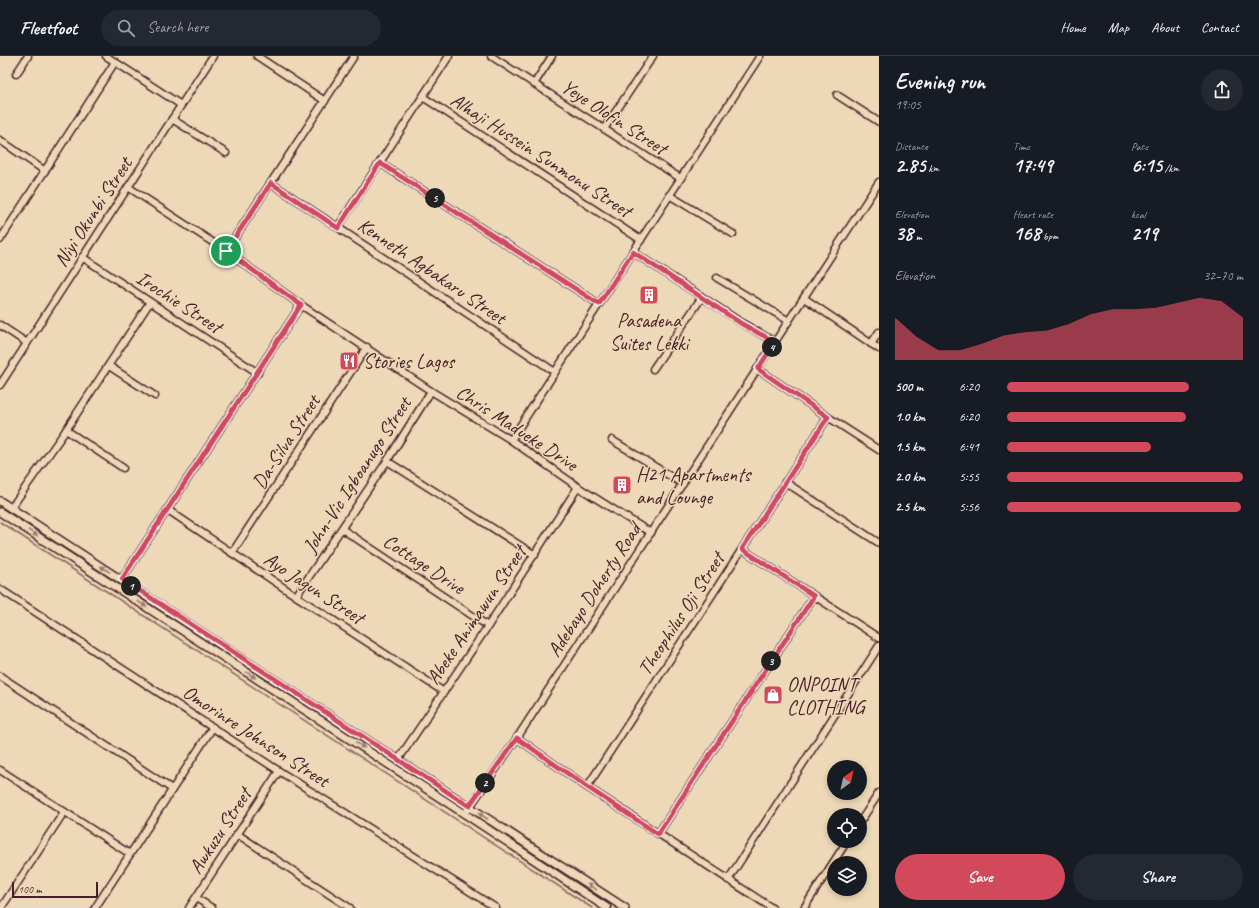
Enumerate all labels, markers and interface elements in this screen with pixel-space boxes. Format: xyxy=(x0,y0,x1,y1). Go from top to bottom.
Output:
search box xyxy=(101,10,381,46)
text: Fleetfoot xyxy=(20,16,77,40)
icon: search xyxy=(115,17,137,39)
text: Search here xyxy=(147,18,208,37)
text: Home xyxy=(1060,19,1086,36)
text: Map xyxy=(1108,19,1129,36)
text: About xyxy=(1151,19,1179,36)
text: Contact xyxy=(1201,19,1239,36)
text: Evening run xyxy=(895,68,985,96)
button: share xyxy=(1201,69,1243,111)
street label: Yeye Olofin Street xyxy=(557,74,674,162)
street label: Alhaji Hussein Sunmonu Street xyxy=(446,87,639,225)
text: 19:05 xyxy=(895,97,921,113)
text: Distance xyxy=(895,139,928,153)
text: Time xyxy=(1013,139,1030,153)
text: Pace xyxy=(1131,139,1148,153)
street label: Niyi Okunbi Street xyxy=(48,151,139,271)
text: 2.85 xyxy=(895,153,926,178)
text: 17:49 xyxy=(1013,153,1053,178)
text: 6:15 xyxy=(1131,153,1162,178)
text: km xyxy=(926,161,939,175)
text: /km xyxy=(1162,161,1179,175)
pin: 5 xyxy=(425,188,445,208)
text: 5 xyxy=(433,191,437,205)
text: Elevation xyxy=(895,207,929,221)
text: Heart rate xyxy=(1013,207,1053,221)
text: kcal xyxy=(1131,207,1146,221)
street label: Kenneth Agbakaru Street xyxy=(353,212,513,331)
text: 38 xyxy=(895,221,913,246)
text: 168 xyxy=(1013,221,1040,246)
text: 219 xyxy=(1131,221,1158,246)
text: m xyxy=(913,229,922,243)
text: bpm xyxy=(1040,229,1058,243)
pin xyxy=(209,234,243,268)
icon: arrive xyxy=(215,240,237,262)
street label: Irochie Street xyxy=(132,265,229,341)
text: Elevation xyxy=(895,268,935,284)
text: 32–70 m xyxy=(1203,268,1243,284)
building icon: Pasadena Suites Lekki xyxy=(638,284,660,306)
place label: Pasadena Suites Lekki xyxy=(610,308,691,356)
pin: 4 xyxy=(762,337,782,357)
text: 4 xyxy=(770,340,774,354)
place label: Stories Lagos xyxy=(363,349,456,374)
restaurant icon: Stories Lagos xyxy=(338,350,360,372)
street label: Chris Madueke Drive xyxy=(452,379,584,477)
text: 500 m xyxy=(895,379,923,395)
text: 6:20 xyxy=(959,379,979,395)
street label: Da-Silva Street xyxy=(246,388,327,494)
street label: John-Vic Igboanugo Street xyxy=(297,390,418,558)
text: 1.0 km xyxy=(895,409,925,425)
text: 6:20 xyxy=(959,409,979,425)
text: 1.5 km xyxy=(895,439,925,455)
text: 6:41 xyxy=(959,439,979,455)
place label: H21 Apartments and Lounge xyxy=(636,462,753,510)
text: 2.0 km xyxy=(895,469,925,485)
text: 5:55 xyxy=(959,469,979,485)
building icon: H21 Apartments and Lounge xyxy=(611,474,633,496)
text: 2.5 km xyxy=(895,499,925,515)
text: 5:56 xyxy=(959,499,979,515)
street label: Adebayo Doherty Road xyxy=(542,516,648,661)
street label: Cottage Drive xyxy=(379,528,471,600)
one-way arrow xyxy=(28,529,38,537)
street label: Abeke Animawun Street xyxy=(420,538,533,689)
street label: Theophilus Oji Street xyxy=(632,545,732,680)
street label: Ayo Jagun Street xyxy=(259,546,372,631)
one-way arrow xyxy=(99,565,111,572)
pin: 1 xyxy=(121,576,141,596)
text: 1 xyxy=(129,579,133,593)
one-way arrow xyxy=(137,600,147,608)
pin: 3 xyxy=(761,651,781,671)
text: 3 xyxy=(769,654,773,668)
one-way arrow xyxy=(245,671,257,678)
place label: ONPOINT CLOTHING xyxy=(787,672,867,720)
street label: Omorinre Johnson Street xyxy=(178,679,336,794)
shop icon: ONPOINT CLOTHING xyxy=(762,684,784,706)
one-way arrow xyxy=(355,741,365,749)
north arrow xyxy=(827,760,867,800)
map controls xyxy=(827,760,867,896)
pin: 2 xyxy=(475,773,495,793)
text: 2 xyxy=(483,776,487,790)
street label: Awkuzu Street xyxy=(183,781,259,879)
button: locate xyxy=(827,808,867,848)
one-way arrow xyxy=(478,812,489,819)
button: Save xyxy=(895,854,1065,900)
button: Share xyxy=(1073,854,1243,900)
button: layers xyxy=(827,856,867,896)
scale bar xyxy=(12,880,98,899)
text: 100 m xyxy=(18,882,42,896)
one-way arrow xyxy=(587,883,597,891)

